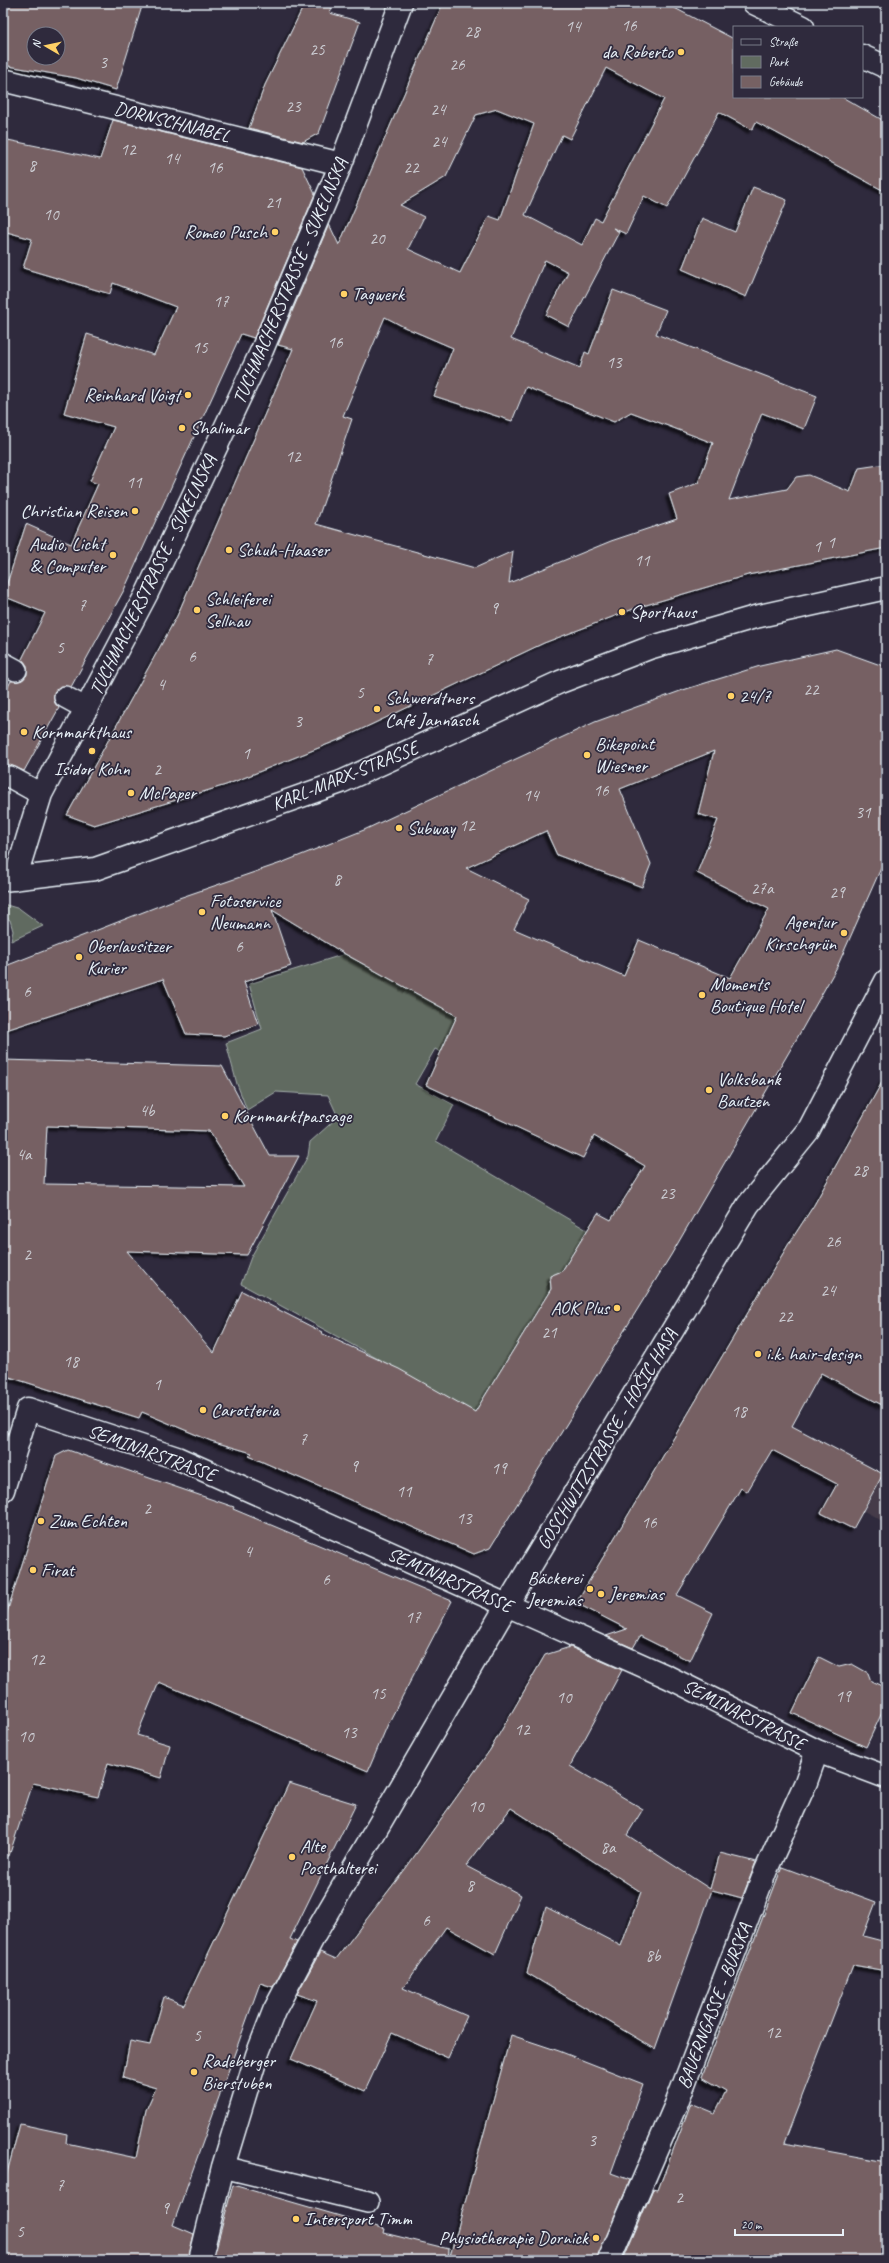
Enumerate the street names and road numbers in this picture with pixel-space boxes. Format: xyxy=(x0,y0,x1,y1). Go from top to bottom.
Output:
street label: DORNSCHNABEL xyxy=(112,96,233,148)
street label: TUCHMACHERSTRASSE - SUKELNSKA xyxy=(227,154,353,408)
street label: TUCHMACHERSTRASSE - SUKELNSKA xyxy=(84,450,222,699)
street label: KARL-MARX-STRASSE xyxy=(268,735,424,816)
street label: GOSCHWITZSTRASSE - HOŠIC HASA xyxy=(531,1324,683,1554)
street label: SEMINARSTRASSE xyxy=(85,1419,222,1488)
street label: SEMINARSTRASSE xyxy=(384,1542,519,1619)
street label: SEMINARSTRASSE xyxy=(679,1674,812,1757)
street label: BAUERNGASSE - BURSKA xyxy=(671,1919,757,2092)

